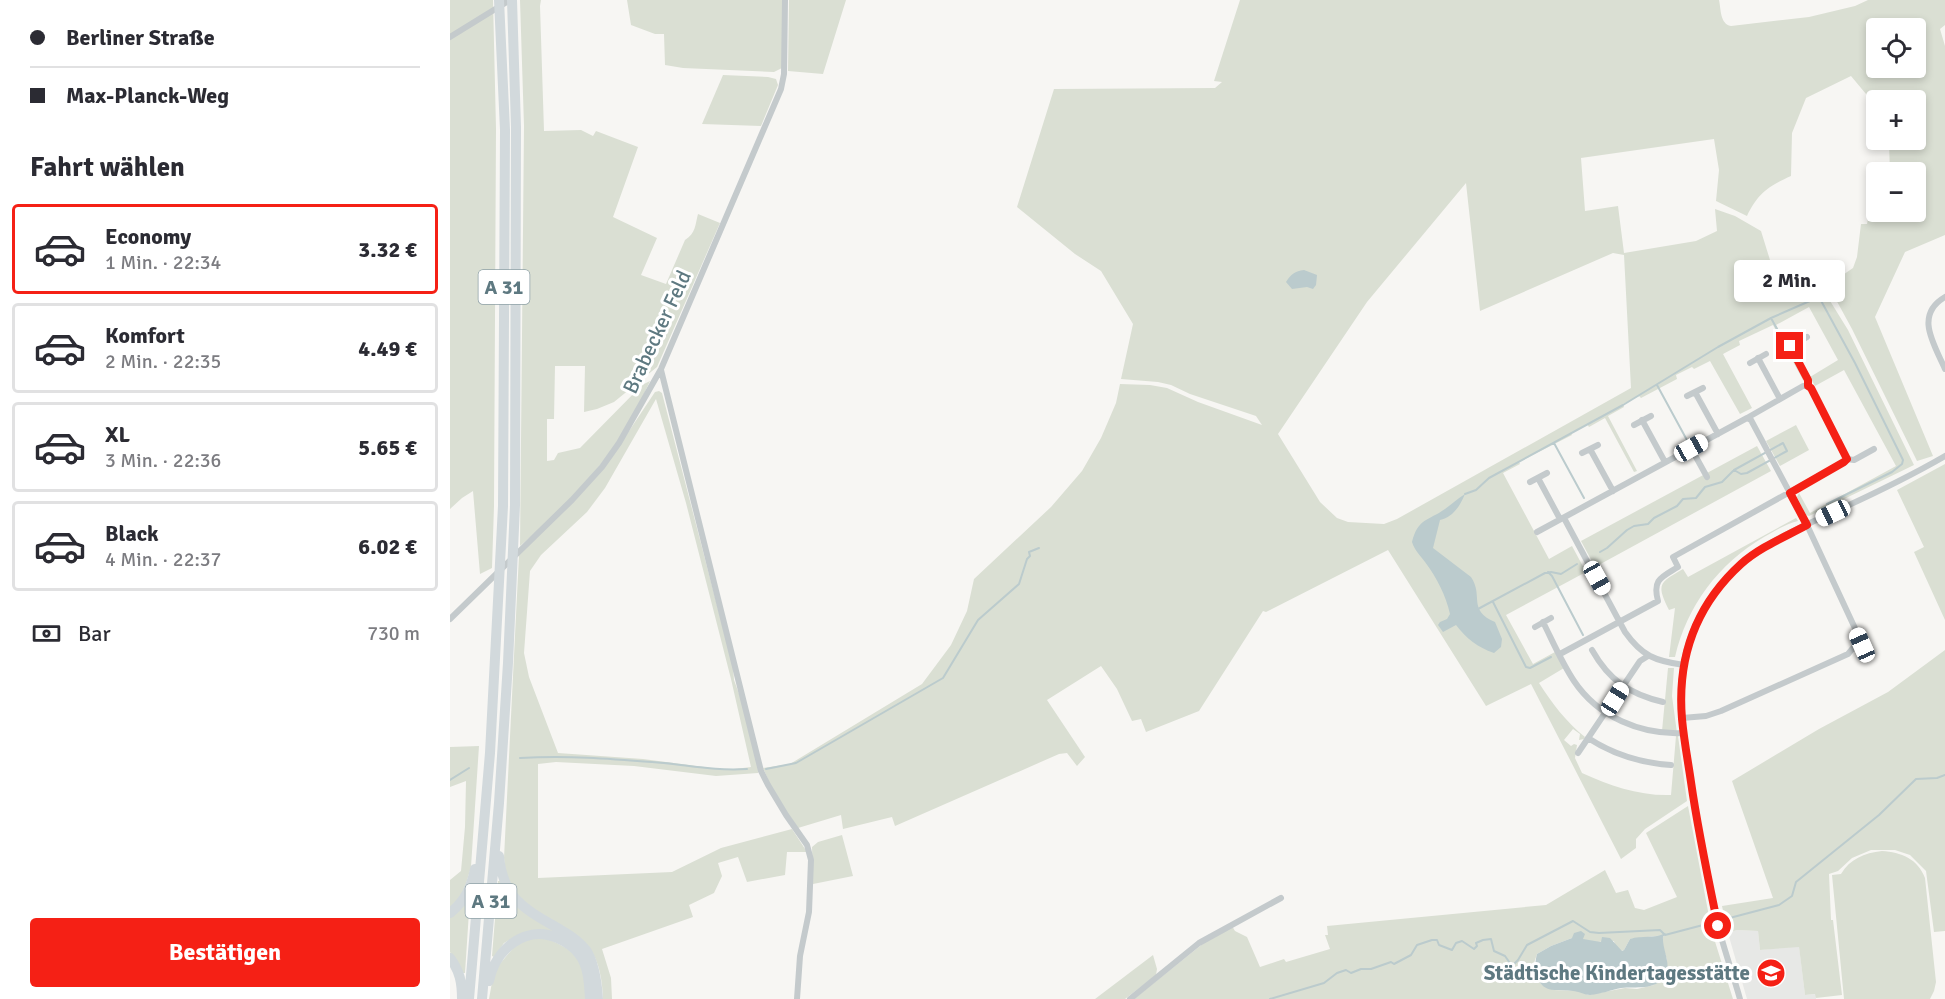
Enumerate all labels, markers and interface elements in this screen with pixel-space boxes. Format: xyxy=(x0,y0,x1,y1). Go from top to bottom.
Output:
map controls xyxy=(1866,18,1926,222)
button: locate xyxy=(1866,18,1926,78)
text: Berliner Straße xyxy=(66,24,215,51)
text: Max-Planck-Weg xyxy=(66,82,229,109)
button: + xyxy=(1866,90,1926,150)
text: Fahrt wählen xyxy=(30,151,185,184)
button: − xyxy=(1866,162,1926,222)
icon: car xyxy=(33,222,87,276)
text: Economy xyxy=(105,223,191,250)
text: 3.32 € xyxy=(358,236,417,263)
text: 1 Min. · 22:34 xyxy=(105,250,221,275)
callout: 2 Min. xyxy=(1734,259,1846,301)
street label: Brabecker Feld xyxy=(617,266,697,398)
text: 2 Min. xyxy=(1762,268,1817,293)
road number: A 31 xyxy=(478,270,530,304)
icon: car xyxy=(33,321,87,375)
text: Komfort xyxy=(105,322,185,349)
route end xyxy=(1776,332,1803,359)
text: 4.49 € xyxy=(358,335,417,362)
text: 2 Min. · 22:35 xyxy=(105,349,221,374)
icon: car xyxy=(33,420,87,474)
text: XL xyxy=(105,421,130,448)
car xyxy=(1671,431,1711,465)
text: 5.65 € xyxy=(358,434,417,461)
text: 3 Min. · 22:36 xyxy=(105,448,221,473)
car xyxy=(1813,497,1853,529)
icon: car xyxy=(33,519,87,573)
text: Black xyxy=(105,520,159,547)
text: 6.02 € xyxy=(358,533,417,560)
text: 4 Min. · 22:37 xyxy=(105,547,221,572)
car xyxy=(1580,558,1614,598)
icon: cash xyxy=(30,617,63,650)
text: Bar xyxy=(78,620,111,647)
text: 730 m xyxy=(367,621,420,646)
car xyxy=(1846,625,1878,665)
car xyxy=(1598,679,1632,719)
road number: A 31 xyxy=(465,884,516,918)
route start xyxy=(1704,912,1731,939)
button: Bestätigen xyxy=(30,918,420,987)
school or university icon: Städtische Kindertagesstätte xyxy=(1755,957,1787,989)
place label: Städtische Kindertagesstätte xyxy=(1484,960,1750,986)

